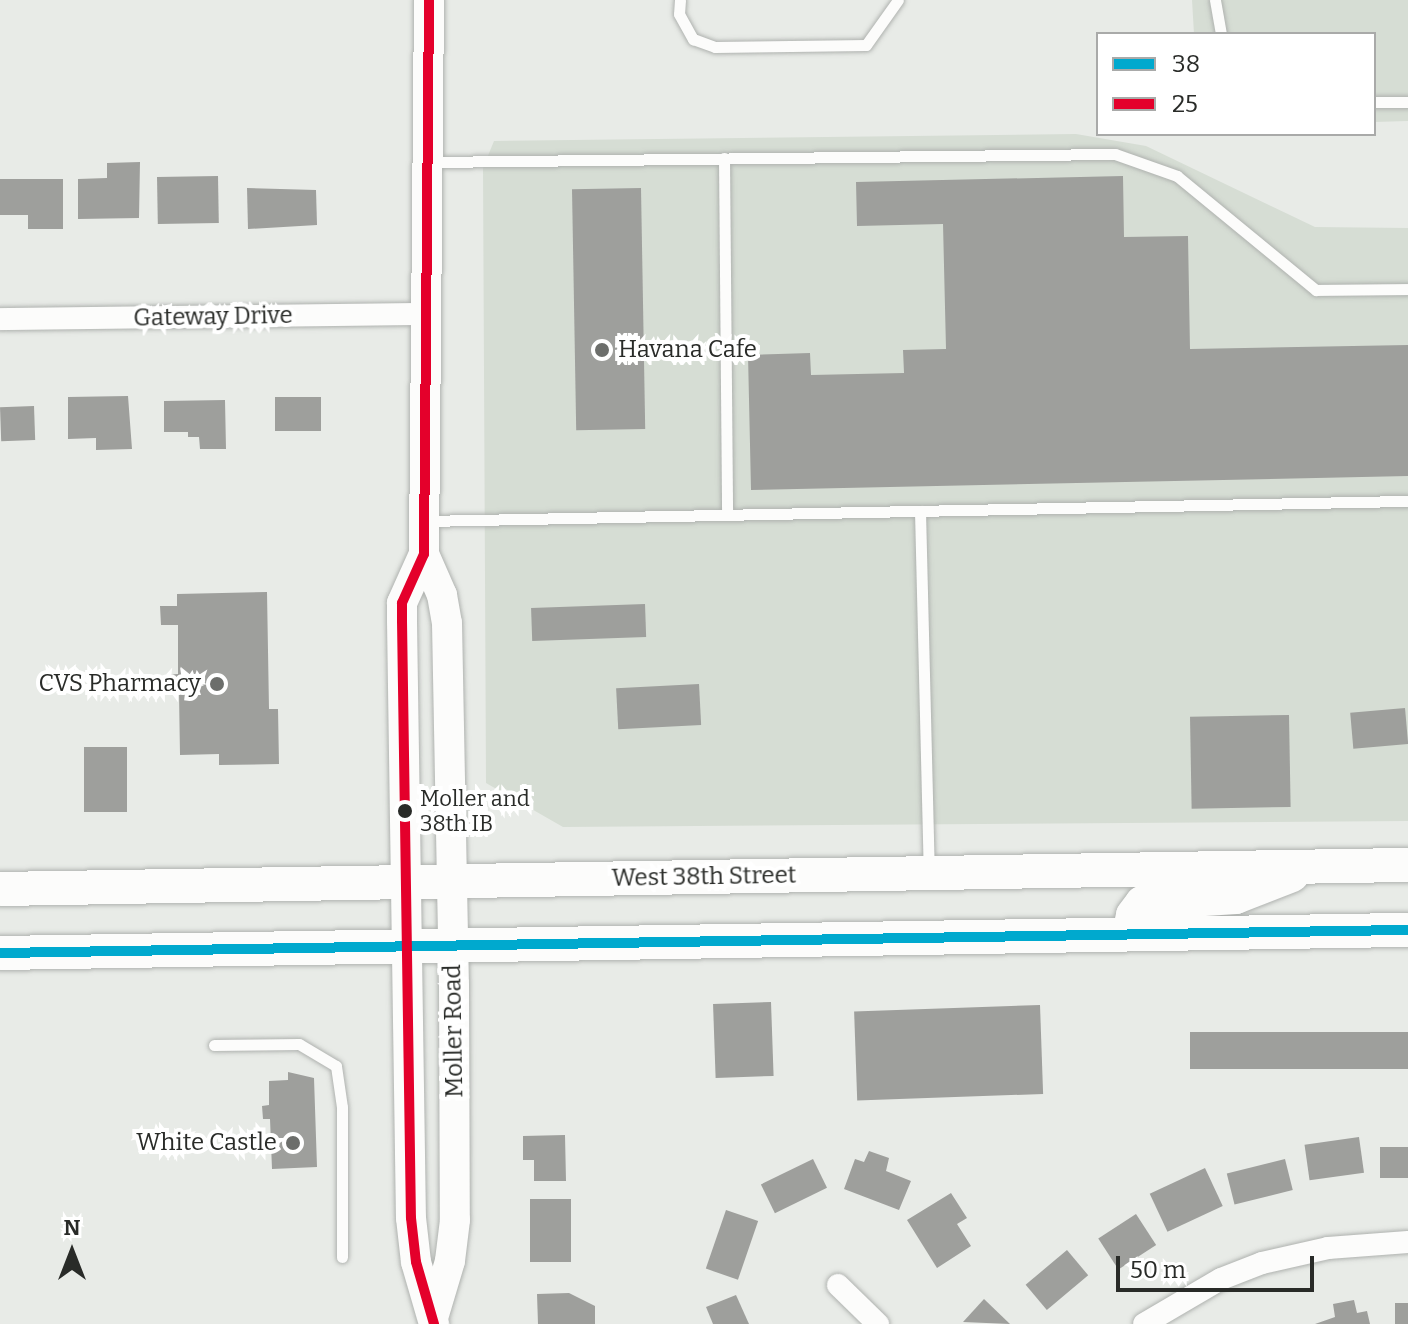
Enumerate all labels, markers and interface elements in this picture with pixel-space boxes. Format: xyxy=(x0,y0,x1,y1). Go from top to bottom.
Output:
legend xyxy=(1096,32,1376,136)
text: 38 xyxy=(1172,50,1200,78)
text: 25 xyxy=(1172,90,1198,118)
street label: Gateway Drive xyxy=(133,301,293,333)
place label: Havana Cafe xyxy=(618,336,757,364)
marker: Havana Cafe xyxy=(593,341,611,359)
place label: CVS Pharmacy xyxy=(39,670,201,698)
marker: CVS Pharmacy xyxy=(208,675,226,693)
place label: Moller and 38th IB xyxy=(420,785,530,836)
marker: Moller and 38th IB xyxy=(397,803,413,819)
street label: West 38th Street xyxy=(611,861,797,893)
street label: Moller Road xyxy=(438,964,470,1098)
place label: White Castle xyxy=(136,1129,277,1157)
marker: White Castle xyxy=(284,1134,302,1152)
north arrow xyxy=(32,1212,112,1292)
text: N xyxy=(64,1214,80,1241)
scale bar xyxy=(1120,1240,1318,1290)
text: 50 m xyxy=(1130,1256,1186,1284)

